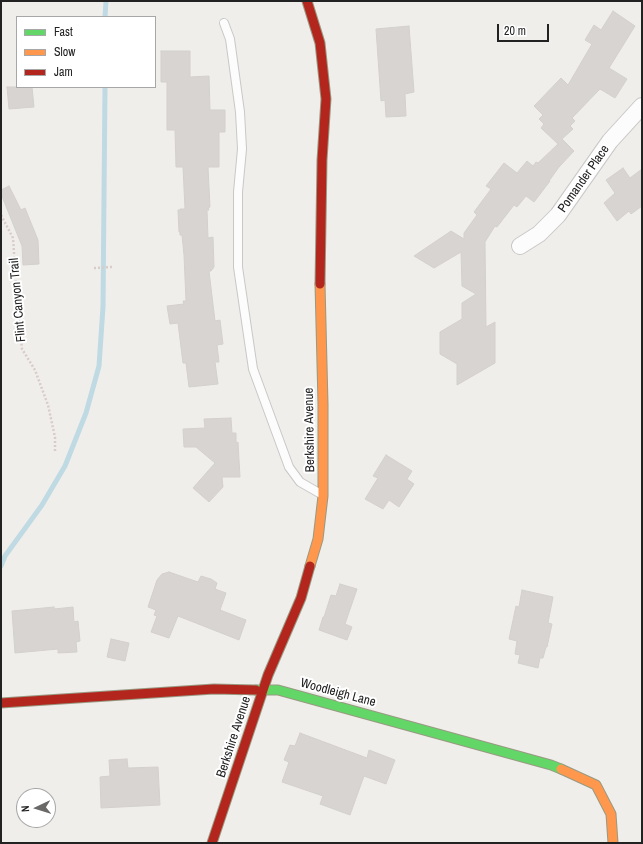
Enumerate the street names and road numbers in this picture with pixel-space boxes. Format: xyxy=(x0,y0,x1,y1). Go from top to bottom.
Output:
street label: Pomander Place xyxy=(555,142,613,216)
street label: Flint Canyon Trail xyxy=(7,257,29,343)
street label: Berkshire Avenue xyxy=(301,388,319,472)
street label: Woodleigh Lane xyxy=(299,675,377,711)
street label: Berkshire Avenue xyxy=(214,694,254,780)

